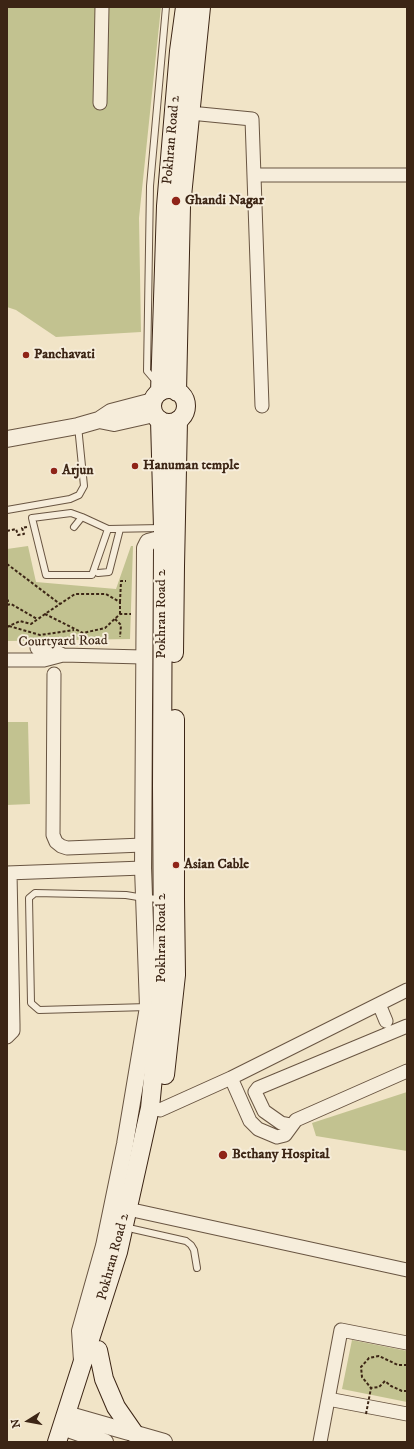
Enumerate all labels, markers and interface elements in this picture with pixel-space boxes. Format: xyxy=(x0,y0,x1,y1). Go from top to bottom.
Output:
street label: Pokhran Road 2 xyxy=(160,95,184,185)
place label: Ghandi Nagar xyxy=(185,193,264,209)
marker: Ghandi Nagar xyxy=(170,195,182,207)
place label: Panchavati xyxy=(34,347,95,363)
marker: Panchavati xyxy=(21,350,31,360)
place label: Hanuman temple xyxy=(143,458,239,474)
marker: Hanuman temple xyxy=(130,461,140,471)
place label: Arjun xyxy=(62,463,94,479)
marker: Arjun xyxy=(49,466,59,476)
street label: Pokhran Road 2 xyxy=(154,569,170,659)
street label: Courtyard Road xyxy=(18,633,108,651)
place label: Asian Cable xyxy=(184,857,249,873)
marker: Asian Cable xyxy=(171,860,181,870)
street label: Pokhran Road 2 xyxy=(154,893,170,983)
place label: Bethany Hospital xyxy=(232,1147,330,1163)
marker: Bethany Hospital xyxy=(217,1149,229,1161)
street label: Pokhran Road 2 xyxy=(94,1212,134,1302)
north arrow xyxy=(8,1401,48,1441)
text: N xyxy=(8,1418,24,1429)

